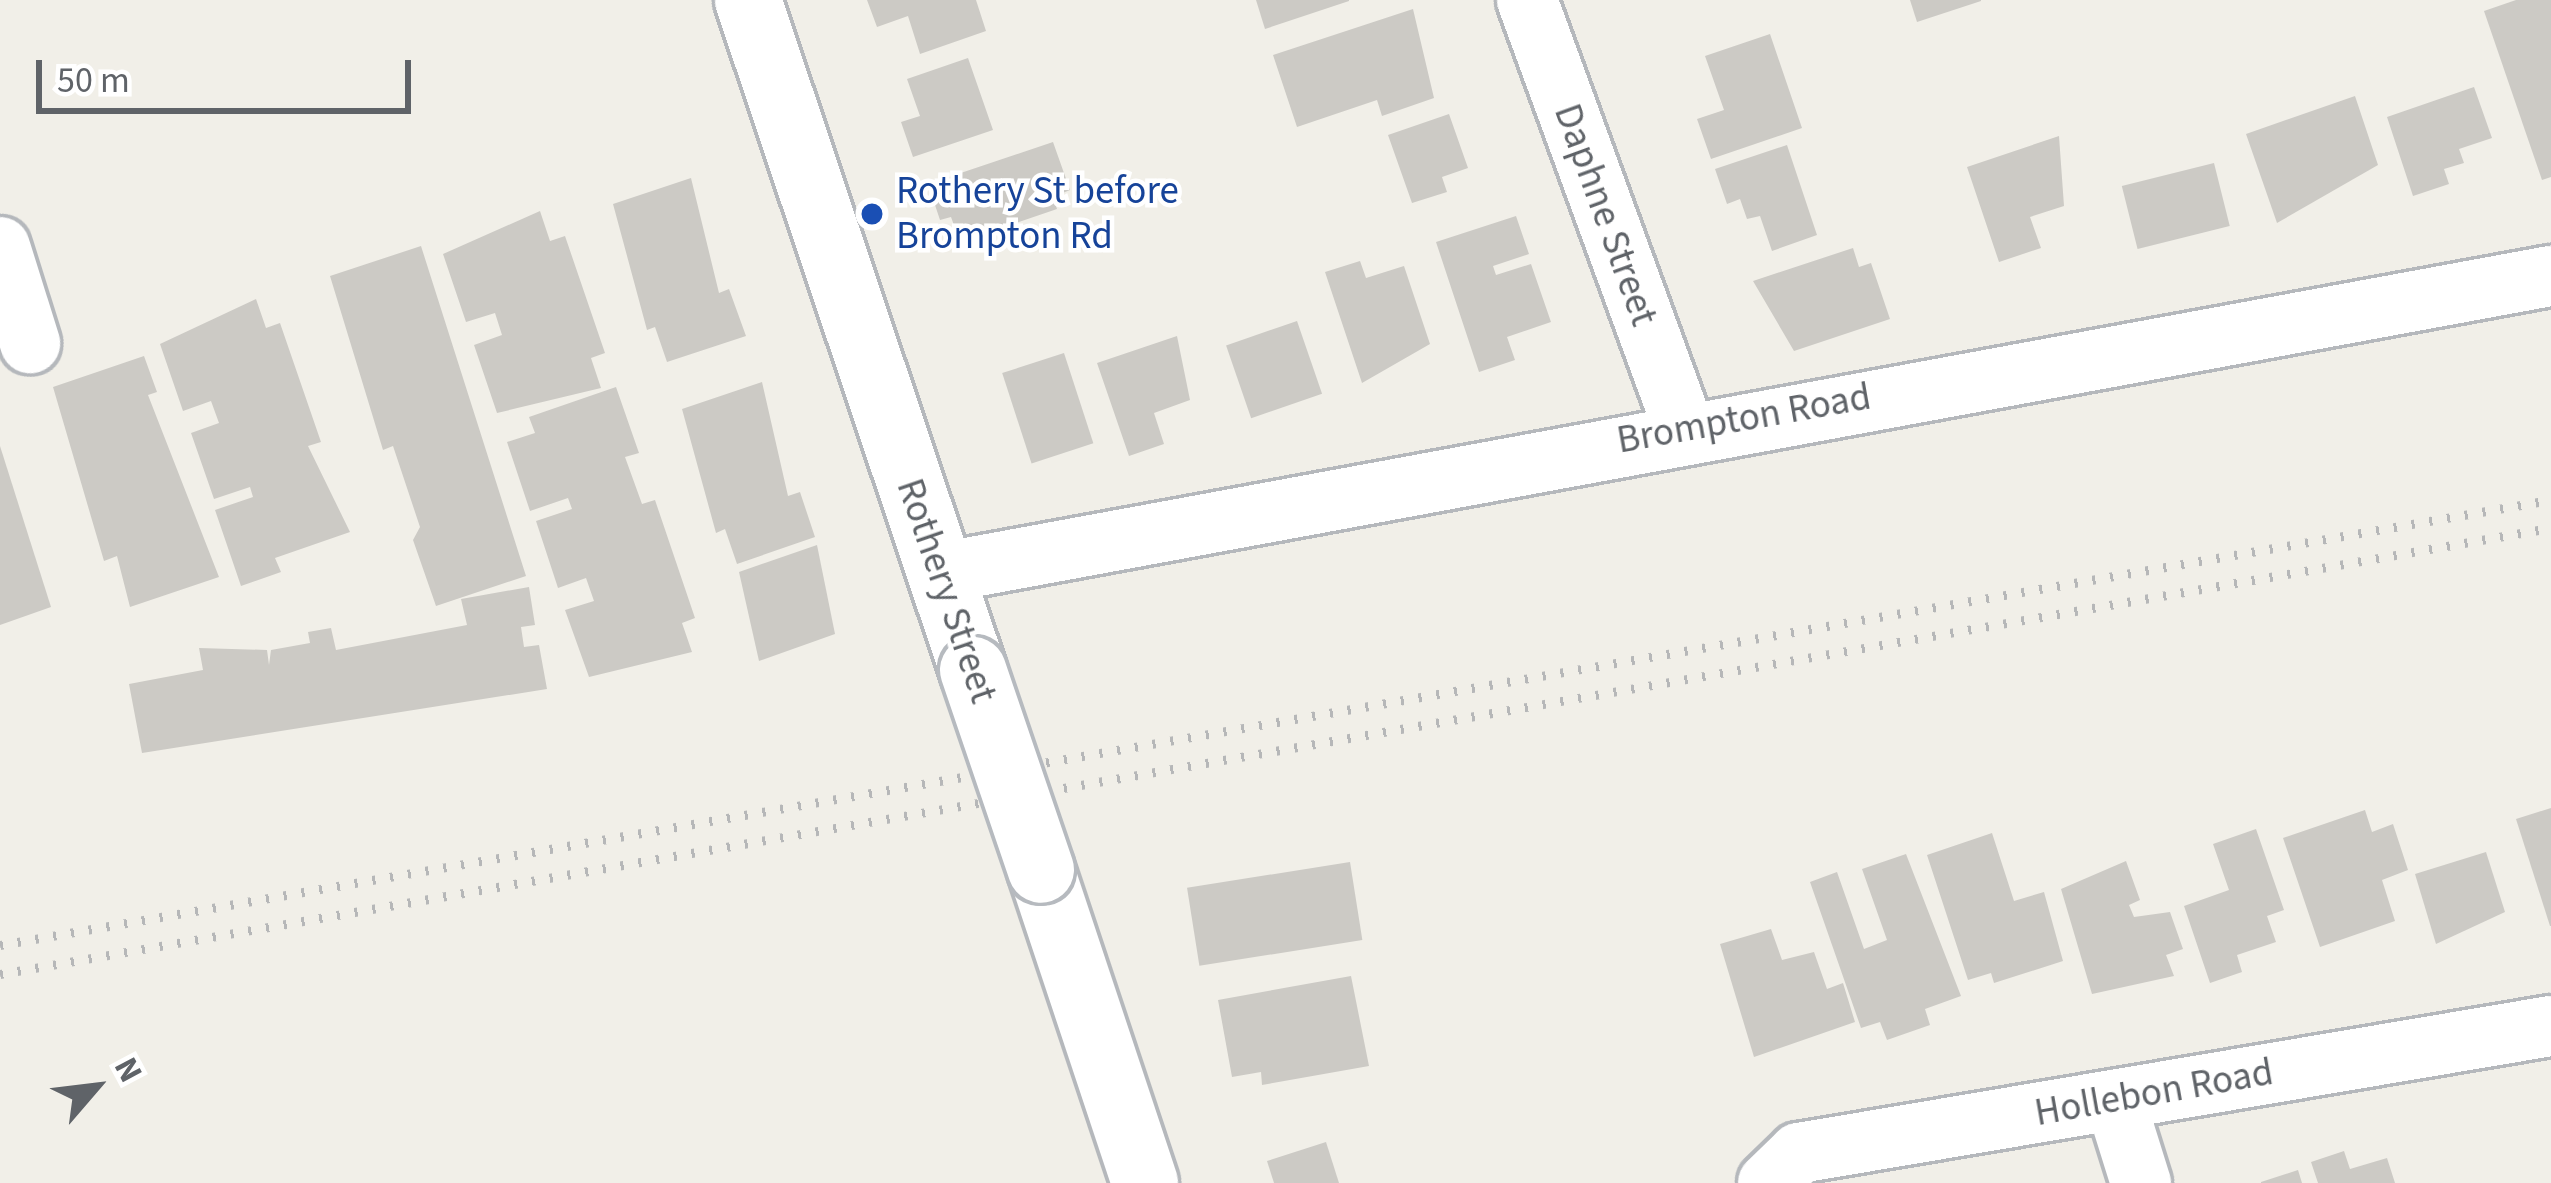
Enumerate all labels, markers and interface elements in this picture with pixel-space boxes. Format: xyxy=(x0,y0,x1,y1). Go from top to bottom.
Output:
scale bar xyxy=(42,36,417,110)
text: 50 m xyxy=(57,55,130,106)
street label: Daphne Street xyxy=(1543,98,1667,332)
place label: Rothery St before Brompton Rd xyxy=(896,169,1179,260)
marker: Rothery St before Brompton Rd xyxy=(859,201,885,227)
street label: Brompton Road xyxy=(1613,374,1875,464)
street label: Rothery Street xyxy=(886,473,1006,709)
north arrow xyxy=(36,1027,156,1147)
text: N xyxy=(102,1049,154,1091)
street label: Hollebon Road xyxy=(2031,1049,2277,1137)

